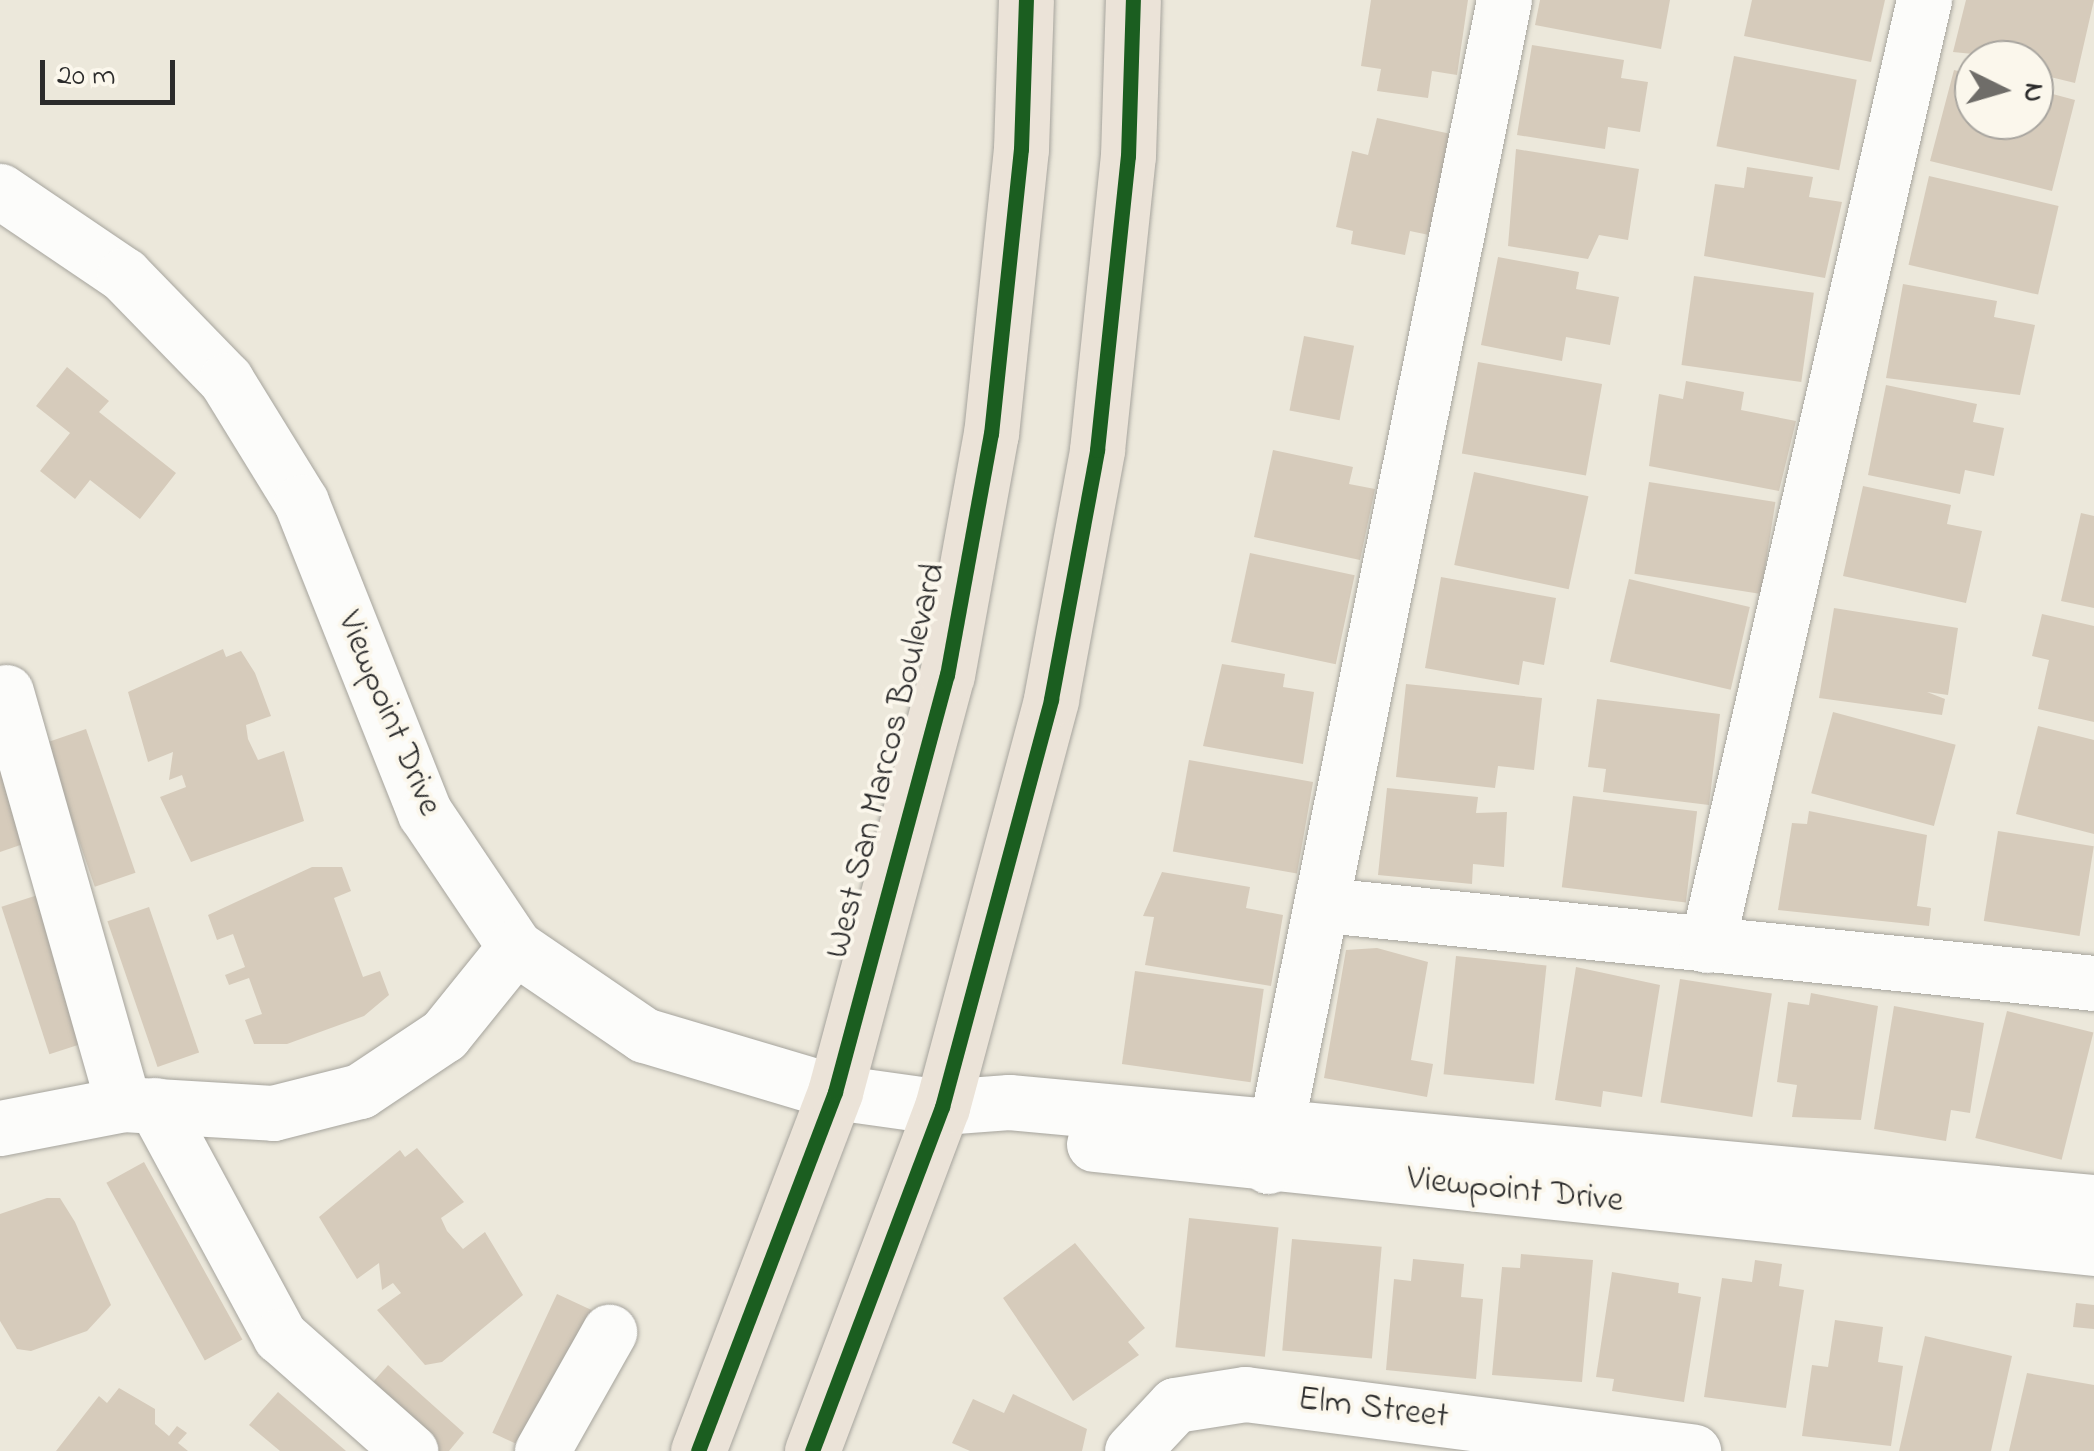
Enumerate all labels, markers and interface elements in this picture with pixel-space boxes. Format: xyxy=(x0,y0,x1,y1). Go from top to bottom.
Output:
scale bar xyxy=(45,40,180,102)
north arrow xyxy=(1954,40,2054,140)
text: 20 m xyxy=(57,55,116,99)
text: N xyxy=(2011,81,2054,104)
street label: West San Marcos Boulevard xyxy=(818,559,956,963)
street label: Viewpoint Drive xyxy=(326,606,450,822)
street label: Viewpoint Drive xyxy=(1405,1159,1625,1223)
street label: Elm Street xyxy=(1295,1379,1451,1439)

